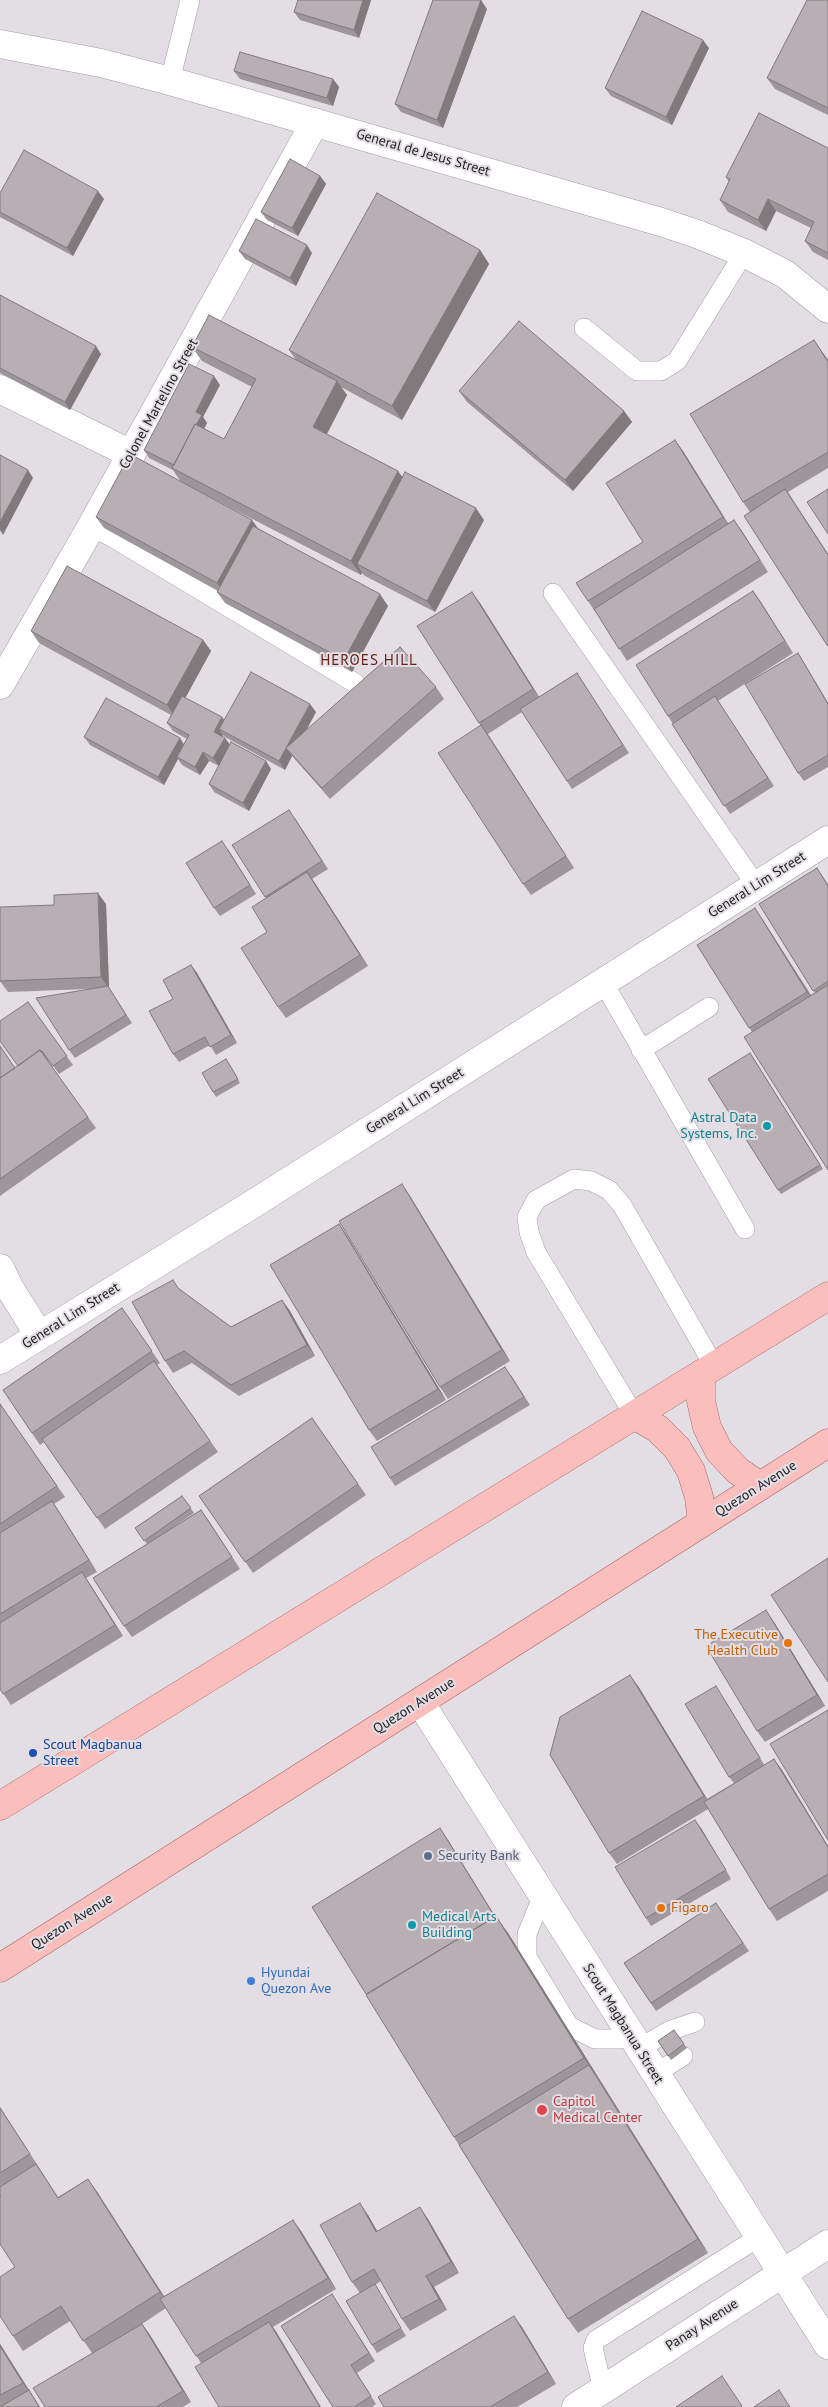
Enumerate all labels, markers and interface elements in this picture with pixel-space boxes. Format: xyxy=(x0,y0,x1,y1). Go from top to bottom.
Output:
street label: General de Jesus Street xyxy=(354,126,492,180)
street label: Colonel Martelino Street xyxy=(116,336,202,472)
district label: HEROES HILL xyxy=(319,652,419,670)
street label: General Lim Street xyxy=(705,848,809,922)
street label: General Lim Street xyxy=(363,1064,467,1138)
place label: Astral Data Systems, Inc. xyxy=(680,1110,757,1142)
marker: Astral Data Systems, Inc. xyxy=(761,1120,773,1132)
street label: General Lim Street xyxy=(19,1279,123,1353)
street label: Quezon Avenue xyxy=(712,1457,800,1521)
place label: The Executive Health Club xyxy=(694,1627,778,1660)
marker: The Executive Health Club xyxy=(782,1637,794,1649)
street label: Quezon Avenue xyxy=(370,1674,458,1738)
place label: Scout Magbanua Street xyxy=(43,1737,142,1770)
marker: Scout Magbanua Street xyxy=(27,1747,39,1759)
place label: Security Bank xyxy=(438,1848,519,1864)
marker: Security Bank xyxy=(422,1850,434,1862)
street label: Quezon Avenue xyxy=(28,1890,116,1954)
place label: Figaro xyxy=(671,1900,709,1916)
marker: Figaro xyxy=(655,1902,667,1914)
place label: Medical Arts Building xyxy=(422,1909,497,1941)
marker: Medical Arts Building xyxy=(406,1919,418,1931)
street label: Scout Magbanua Street xyxy=(579,1961,667,2087)
place label: Hyundai Quezon Ave xyxy=(261,1965,331,1998)
marker: Hyundai Quezon Ave xyxy=(245,1975,257,1987)
place label: Capitol Medical Center xyxy=(553,2094,642,2126)
marker: Capitol Medical Center xyxy=(535,2103,549,2117)
street label: Panay Avenue xyxy=(663,2295,741,2355)

